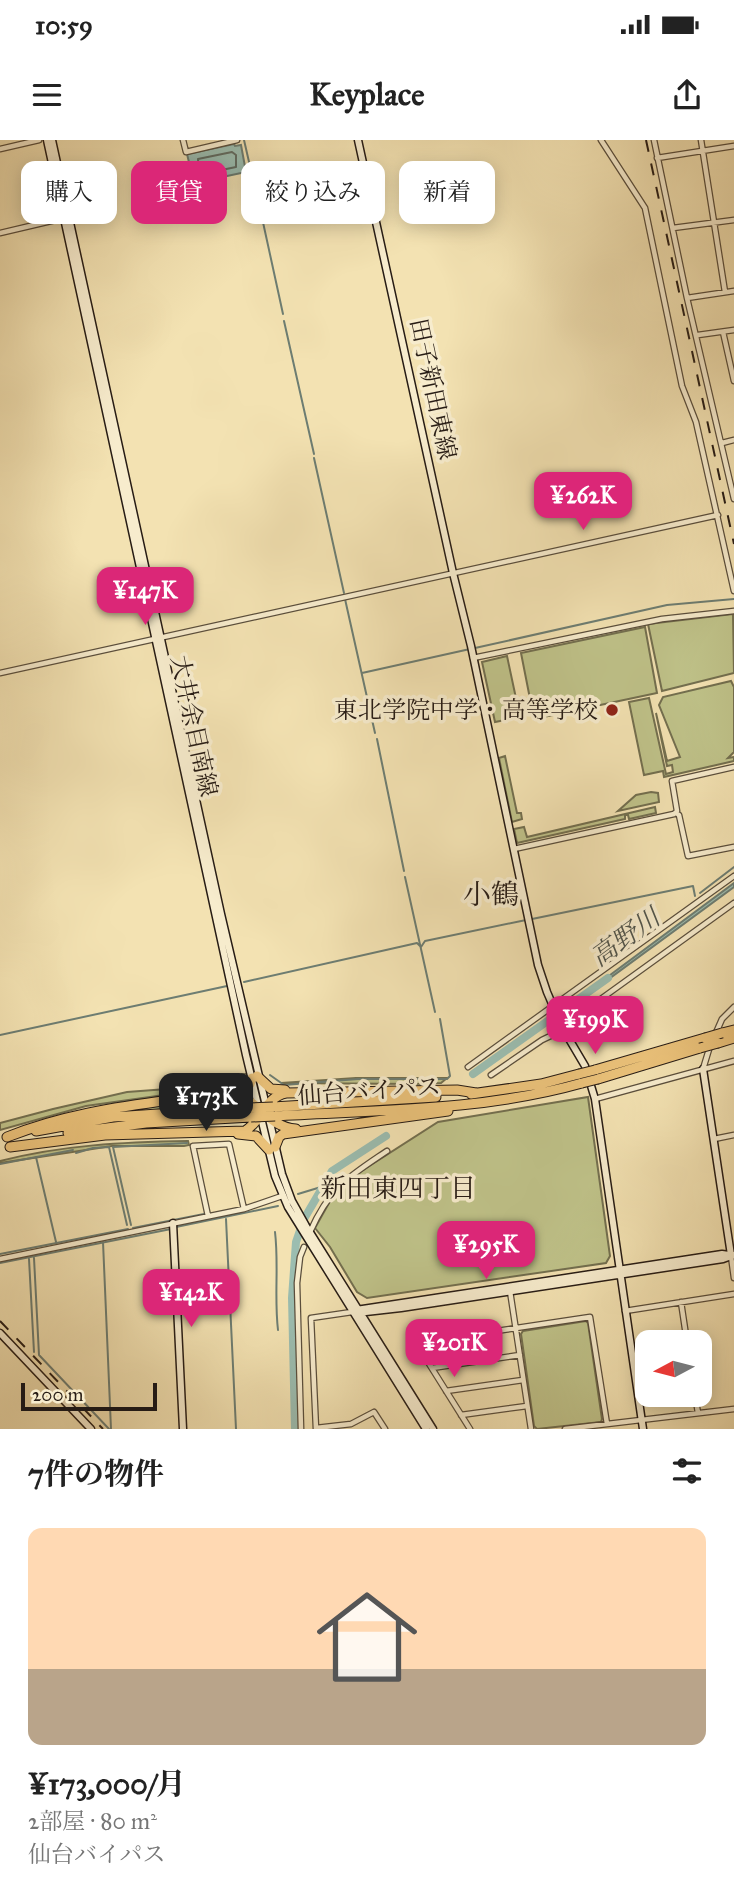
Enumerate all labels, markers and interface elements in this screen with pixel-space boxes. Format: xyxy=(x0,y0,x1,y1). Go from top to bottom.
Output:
text: 10:59 xyxy=(35,9,93,41)
text: Keyplace xyxy=(309,75,425,114)
icon: menu xyxy=(28,76,66,114)
icon: share xyxy=(668,76,706,114)
chip: 購入 xyxy=(21,161,117,224)
chip: 賃貸 xyxy=(131,161,227,224)
chip: 絞り込み xyxy=(241,161,385,224)
chip: 新着 xyxy=(399,161,495,224)
street label: 田子新田東線 xyxy=(403,315,463,463)
pin: ¥262K xyxy=(534,472,632,532)
text: ¥262K xyxy=(550,481,616,509)
pin: ¥147K xyxy=(96,568,194,627)
text: ¥147K xyxy=(113,576,177,604)
street label: 大井余目南線 xyxy=(164,652,224,800)
place label: 東北学院中学・高等学校 xyxy=(334,695,598,725)
marker: 東北学院中学・高等学校 xyxy=(604,702,620,718)
district label: 小鶴 xyxy=(463,877,519,912)
water label: 高野川 xyxy=(584,899,668,973)
pin: ¥199K xyxy=(546,996,644,1056)
text: ¥199K xyxy=(562,1005,628,1033)
street label: 仙台バイパス xyxy=(296,1071,442,1111)
pin: ¥173K xyxy=(157,1074,255,1133)
text: ¥173K xyxy=(175,1082,237,1110)
district label: 新田東四丁目 xyxy=(320,1172,476,1204)
pin: ¥295K xyxy=(437,1222,535,1281)
text: ¥295K xyxy=(453,1230,519,1258)
pin: ¥142K xyxy=(142,1270,240,1329)
text: ¥142K xyxy=(159,1278,223,1306)
pin: ¥201K xyxy=(405,1320,503,1379)
text: ¥201K xyxy=(421,1328,487,1356)
north arrow xyxy=(635,1330,712,1407)
map controls xyxy=(635,1330,712,1407)
scale bar xyxy=(21,1380,158,1412)
text: 200 m xyxy=(32,1383,84,1406)
icon: filters xyxy=(668,1452,706,1490)
text: 7件の物件 xyxy=(28,1456,164,1492)
icon: home xyxy=(304,1574,430,1700)
text: ¥173,000/月 xyxy=(28,1766,186,1802)
text: 2部屋 · 80 m² xyxy=(28,1807,157,1835)
text: 仙台バイパス xyxy=(28,1840,166,1868)

